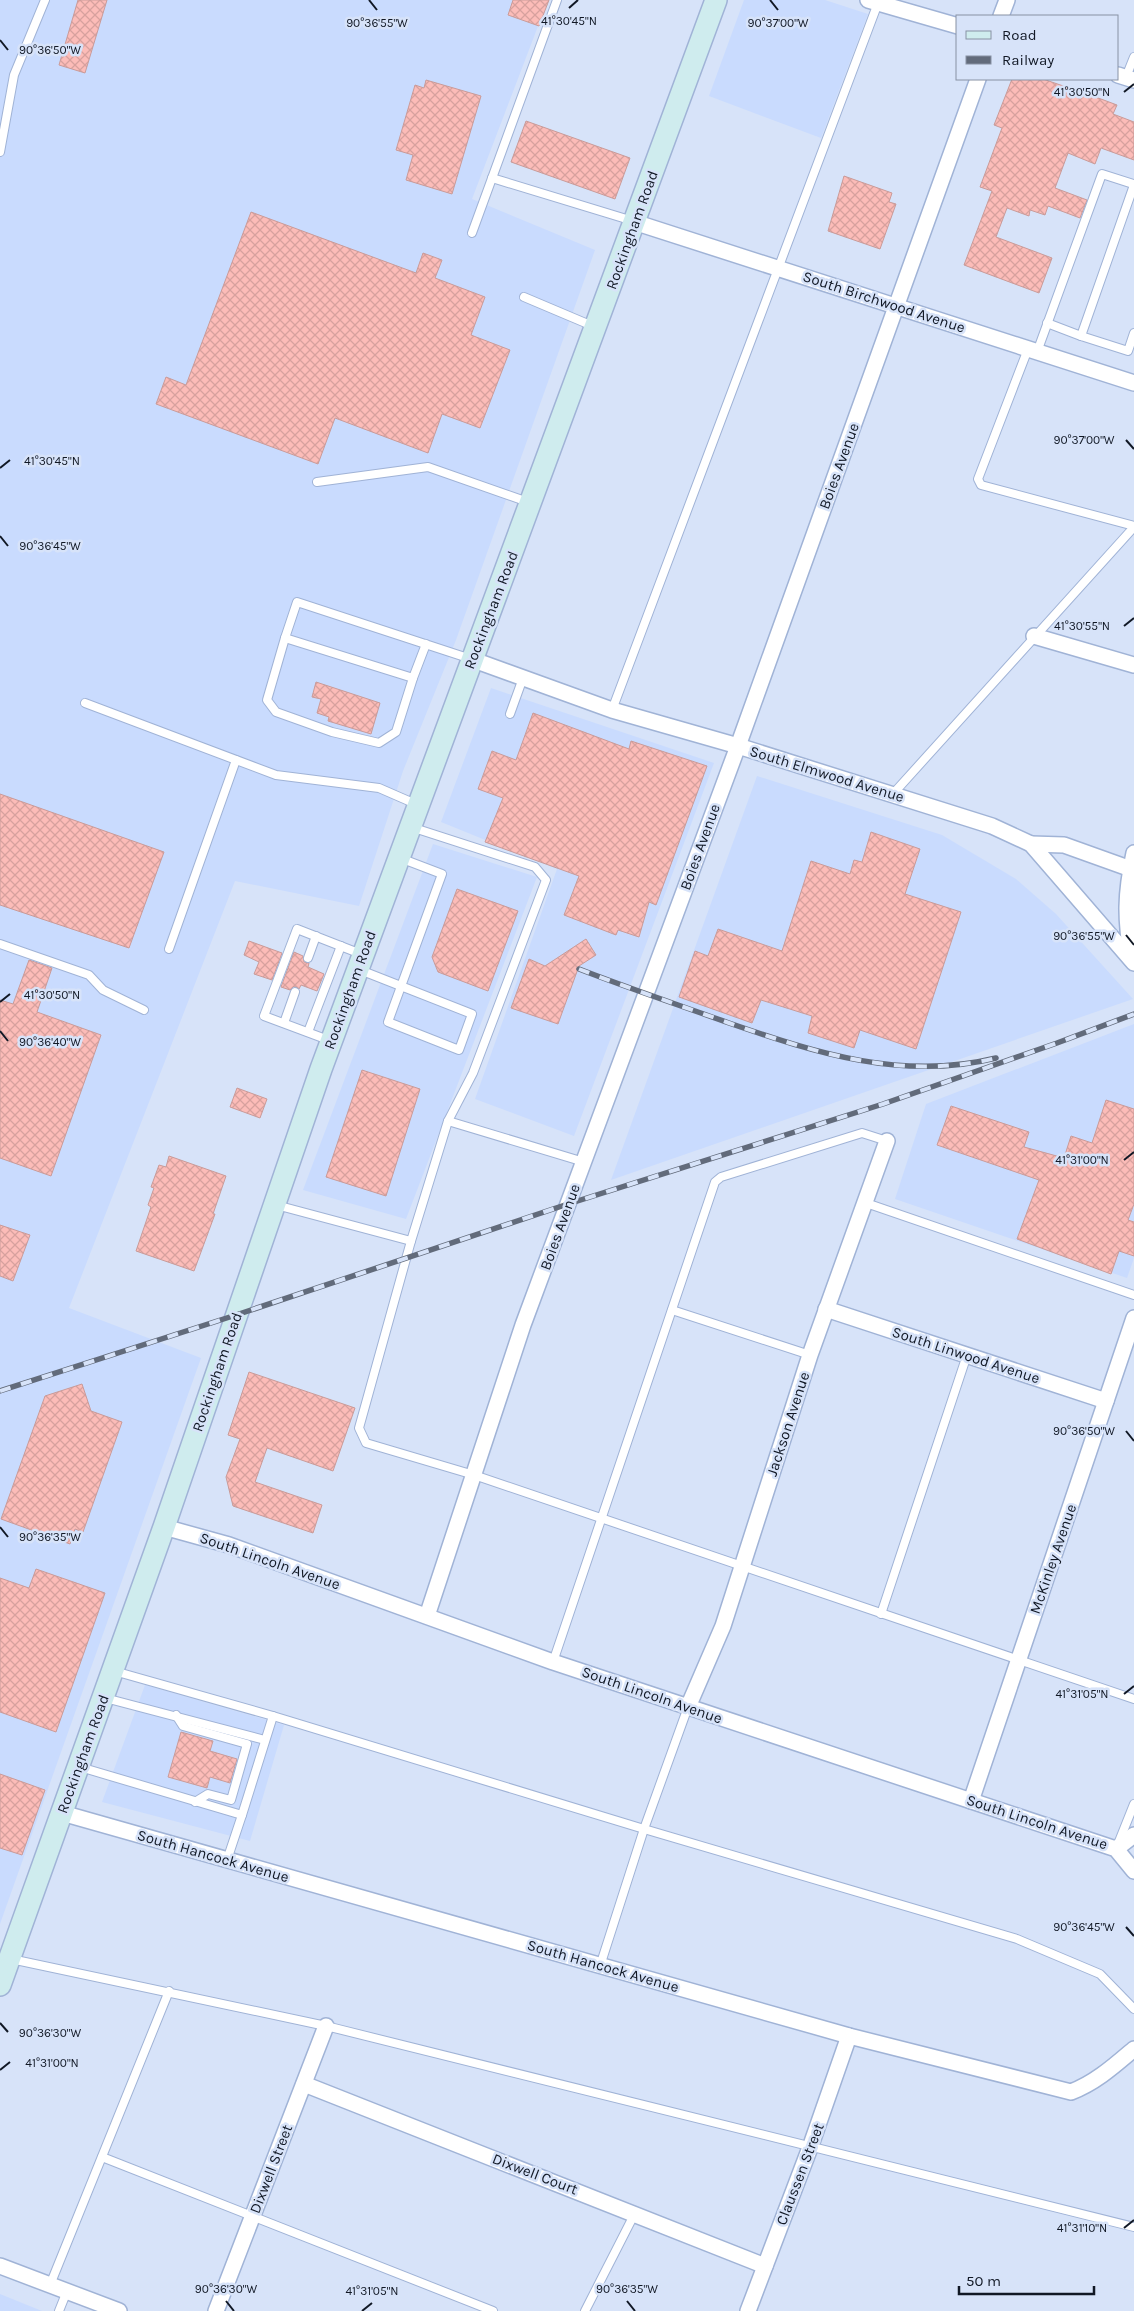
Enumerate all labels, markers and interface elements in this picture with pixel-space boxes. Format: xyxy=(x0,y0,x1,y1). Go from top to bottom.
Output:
text: 41°30'45"N xyxy=(541,14,597,28)
legend xyxy=(956,15,1119,80)
text: 90°36'55"W xyxy=(346,16,408,30)
text: 90°37'00"W xyxy=(747,16,809,30)
text: Road xyxy=(1002,26,1037,44)
text: 90°36'50"W xyxy=(19,43,81,57)
text: Railway xyxy=(1002,51,1054,69)
text: 41°30'50"N xyxy=(1054,85,1110,99)
street label: Rockingham Road xyxy=(602,168,662,292)
street label: South Birchwood Avenue xyxy=(801,267,967,337)
street label: Boies Avenue xyxy=(815,420,863,512)
text: 90°37'00"W xyxy=(1053,433,1115,447)
text: 41°30'45"N xyxy=(24,454,80,468)
text: 90°36'45"W xyxy=(19,539,81,553)
street label: Rockingham Road xyxy=(460,548,522,672)
text: 41°30'55"N xyxy=(1054,619,1110,633)
street label: South Elmwood Avenue xyxy=(748,742,906,806)
street label: Boies Avenue xyxy=(676,801,724,893)
street label: Rockingham Road xyxy=(320,928,380,1052)
text: 90°36'55"W xyxy=(1053,929,1115,943)
text: 41°30'50"N xyxy=(24,988,80,1002)
text: 90°36'40"W xyxy=(19,1035,81,1049)
text: 41°31'00"N xyxy=(1055,1153,1109,1167)
street label: Boies Avenue xyxy=(536,1181,584,1273)
street label: Rockingham Road xyxy=(188,1310,246,1434)
street label: South Linwood Avenue xyxy=(890,1323,1042,1387)
street label: Jackson Avenue xyxy=(763,1370,813,1478)
text: 90°36'50"W xyxy=(1053,1424,1115,1438)
street label: McKinley Avenue xyxy=(1026,1502,1080,1616)
street label: South Lincoln Avenue xyxy=(197,1529,343,1593)
text: 90°36'35"W xyxy=(19,1530,81,1544)
street label: South Lincoln Avenue xyxy=(579,1663,725,1727)
text: 41°31'05"N xyxy=(1055,1687,1109,1701)
street label: Rockingham Road xyxy=(53,1692,113,1816)
street label: South Lincoln Avenue xyxy=(964,1791,1110,1853)
street label: South Hancock Avenue xyxy=(135,1826,291,1886)
text: 90°36'45"W xyxy=(1053,1920,1115,1934)
street label: South Hancock Avenue xyxy=(525,1936,681,1996)
text: 90°36'30"W xyxy=(19,2026,81,2040)
text: 41°31'00"N xyxy=(25,2056,79,2070)
street label: Claussen Street xyxy=(772,2120,828,2228)
street label: Dixwell Street xyxy=(246,2122,296,2216)
street label: Dixwell Court xyxy=(490,2149,581,2199)
text: 41°31'10"N xyxy=(1057,2221,1107,2235)
scale bar xyxy=(959,2264,1094,2296)
text: 50 m xyxy=(966,2272,1001,2290)
text: 90°36'30"W xyxy=(195,2282,257,2296)
text: 90°36'35"W xyxy=(596,2282,658,2296)
text: 41°31'05"N xyxy=(345,2284,399,2298)

